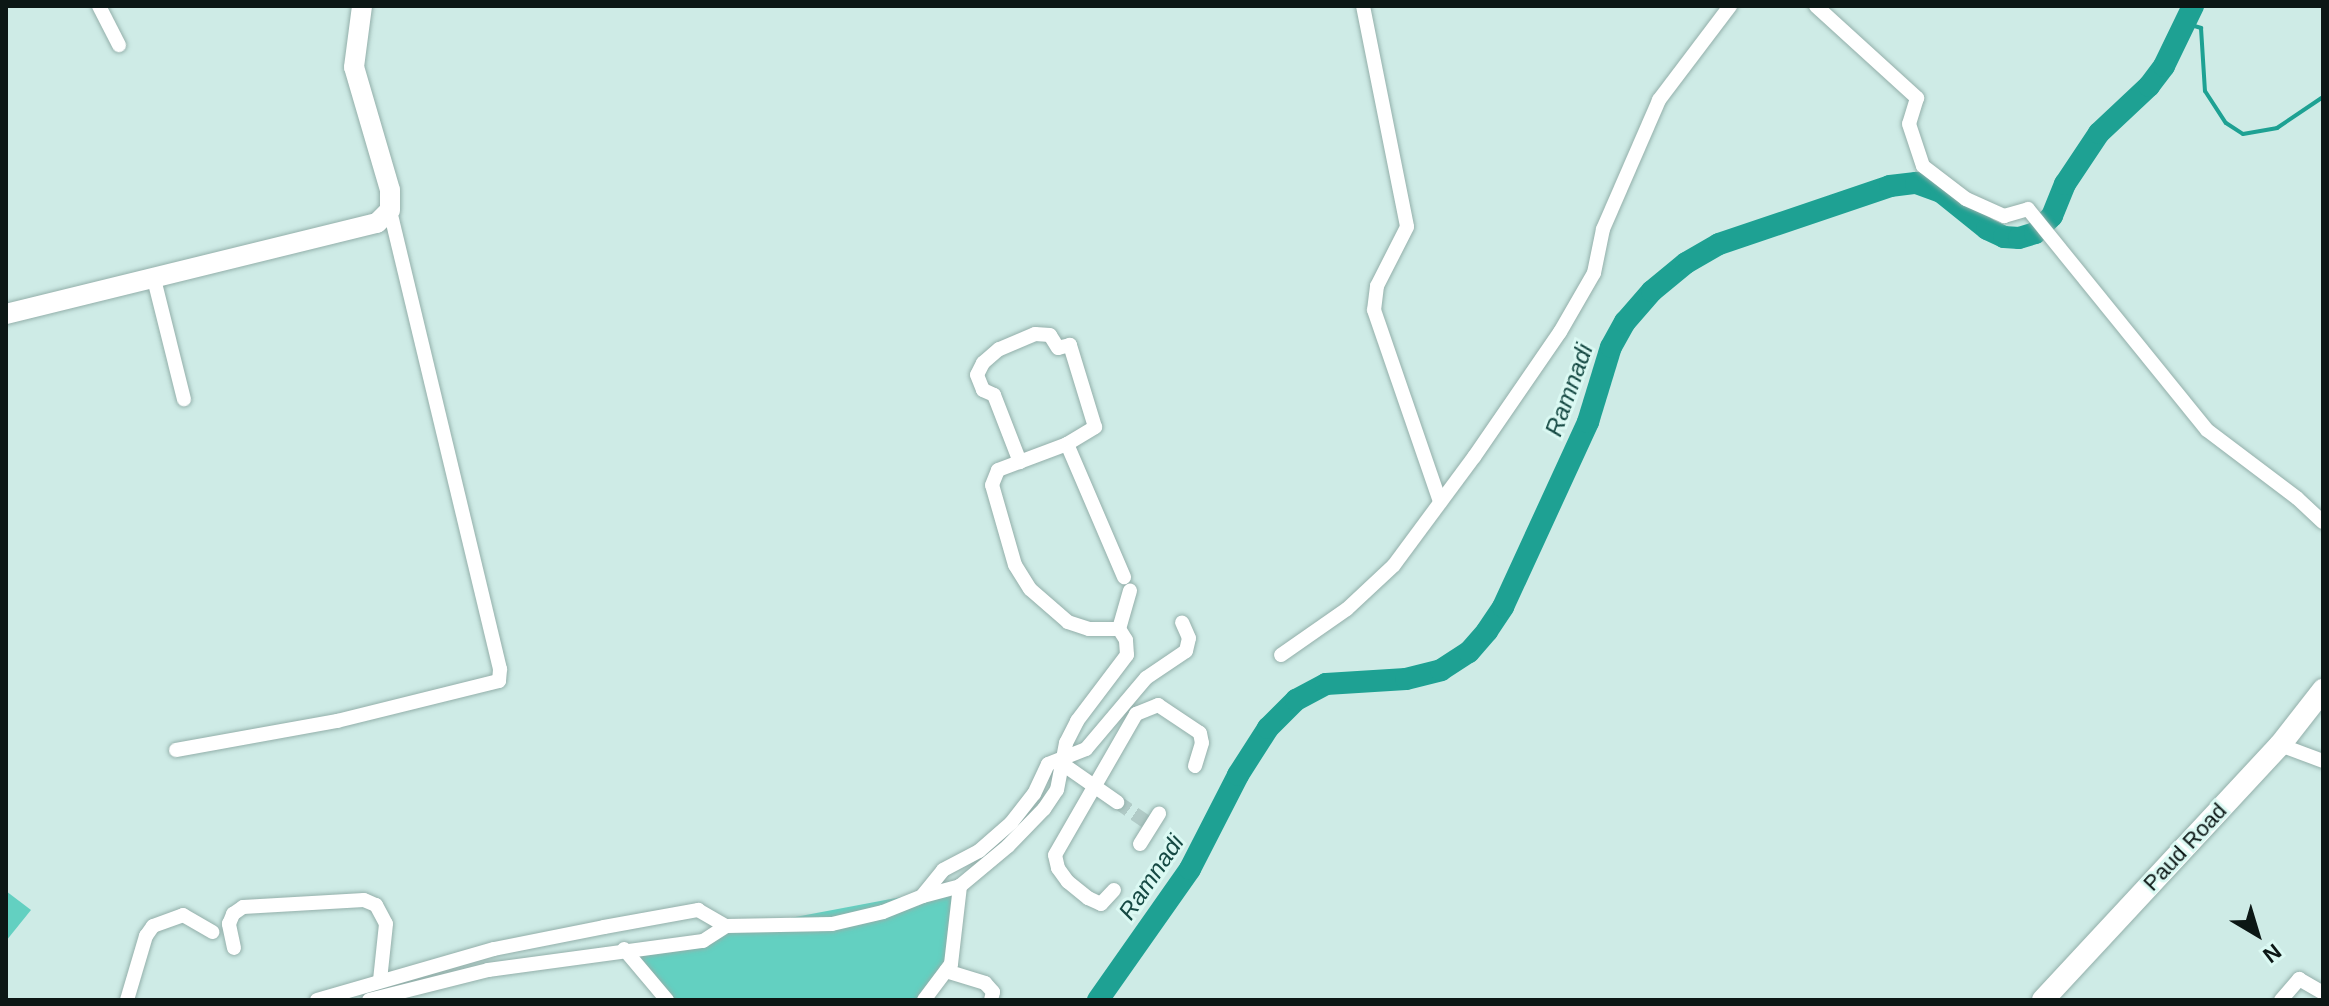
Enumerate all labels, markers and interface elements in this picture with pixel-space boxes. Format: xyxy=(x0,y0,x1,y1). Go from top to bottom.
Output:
water label: Ramnadi xyxy=(1539,340,1599,440)
street label: Paud Road xyxy=(2138,798,2232,896)
water label: Ramnadi xyxy=(1112,829,1190,925)
north arrow xyxy=(2217,894,2297,974)
text: N xyxy=(2258,939,2286,968)

